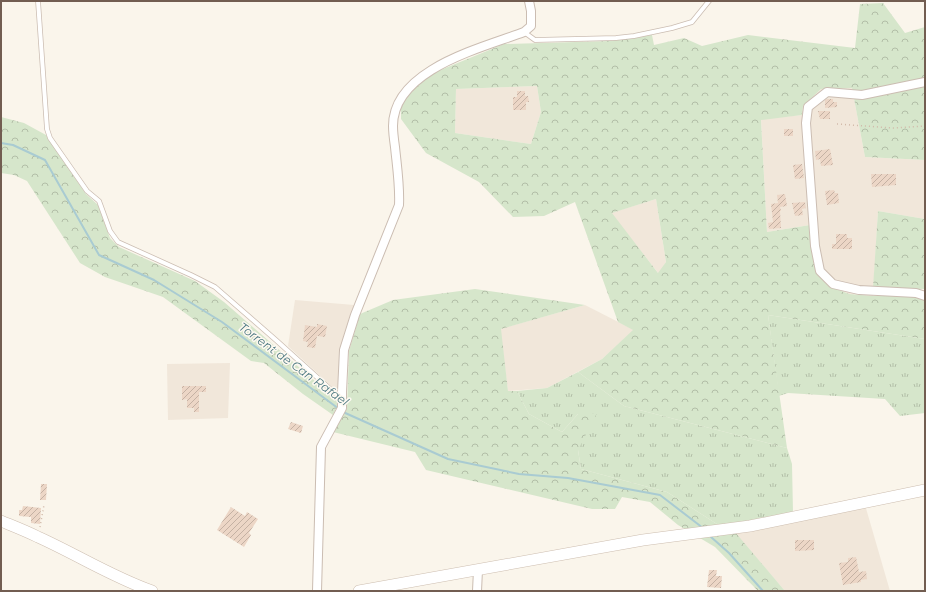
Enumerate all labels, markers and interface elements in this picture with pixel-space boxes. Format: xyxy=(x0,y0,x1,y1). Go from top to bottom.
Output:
water label: Torrent de Can Rafael xyxy=(236,319,352,409)

